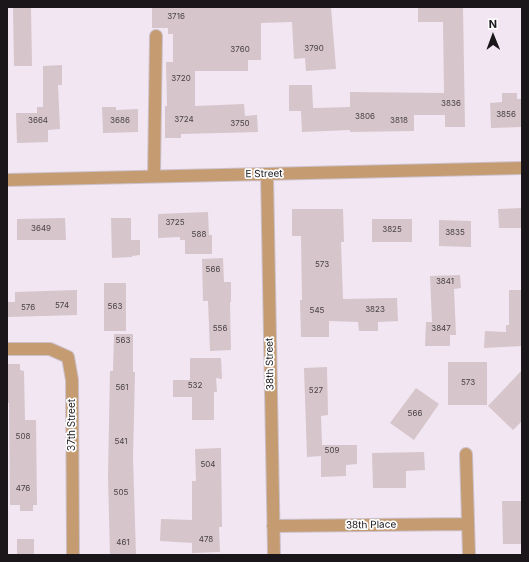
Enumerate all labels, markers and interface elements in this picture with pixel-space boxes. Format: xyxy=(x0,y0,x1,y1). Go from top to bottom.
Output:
house number: 3716 xyxy=(167,12,185,22)
north arrow xyxy=(473,16,513,56)
text: N xyxy=(488,17,497,31)
house number: 3790 xyxy=(304,44,324,54)
house number: 3760 xyxy=(230,45,250,55)
house number: 3720 xyxy=(171,74,191,84)
house number: 3836 xyxy=(441,99,461,109)
house number: 3856 xyxy=(496,110,516,120)
house number: 3806 xyxy=(355,112,375,122)
house number: 3724 xyxy=(174,115,194,125)
house number: 3664 xyxy=(28,116,48,126)
house number: 3686 xyxy=(110,116,130,126)
house number: 3818 xyxy=(390,116,408,126)
house number: 3750 xyxy=(230,119,250,129)
street label: E Street xyxy=(245,168,283,180)
house number: 3725 xyxy=(165,218,185,228)
house number: 3649 xyxy=(31,224,51,234)
house number: 3825 xyxy=(382,225,402,235)
house number: 3835 xyxy=(445,228,465,238)
house number: 588 xyxy=(192,230,206,240)
house number: 573 xyxy=(315,260,329,270)
house number: 566 xyxy=(206,265,220,275)
house number: 3841 xyxy=(436,277,454,287)
house number: 574 xyxy=(55,301,69,311)
house number: 563 xyxy=(108,302,122,312)
house number: 576 xyxy=(21,303,35,313)
house number: 3823 xyxy=(365,305,385,315)
house number: 545 xyxy=(310,306,324,316)
house number: 556 xyxy=(213,324,227,334)
house number: 3847 xyxy=(431,324,451,334)
house number: 563 xyxy=(116,336,130,346)
street label: 38th Street xyxy=(264,338,276,390)
house number: 573 xyxy=(461,378,475,388)
house number: 532 xyxy=(188,381,202,391)
house number: 561 xyxy=(115,383,129,393)
house number: 527 xyxy=(309,386,323,396)
street label: 37th Street xyxy=(66,399,78,451)
house number: 566 xyxy=(408,409,422,419)
house number: 508 xyxy=(16,432,30,442)
house number: 541 xyxy=(114,437,128,447)
house number: 509 xyxy=(325,446,339,456)
house number: 504 xyxy=(200,460,216,470)
house number: 476 xyxy=(16,484,30,494)
house number: 505 xyxy=(114,488,128,498)
street label: 38th Place xyxy=(346,519,396,531)
house number: 478 xyxy=(199,535,213,545)
house number: 461 xyxy=(116,538,130,548)

